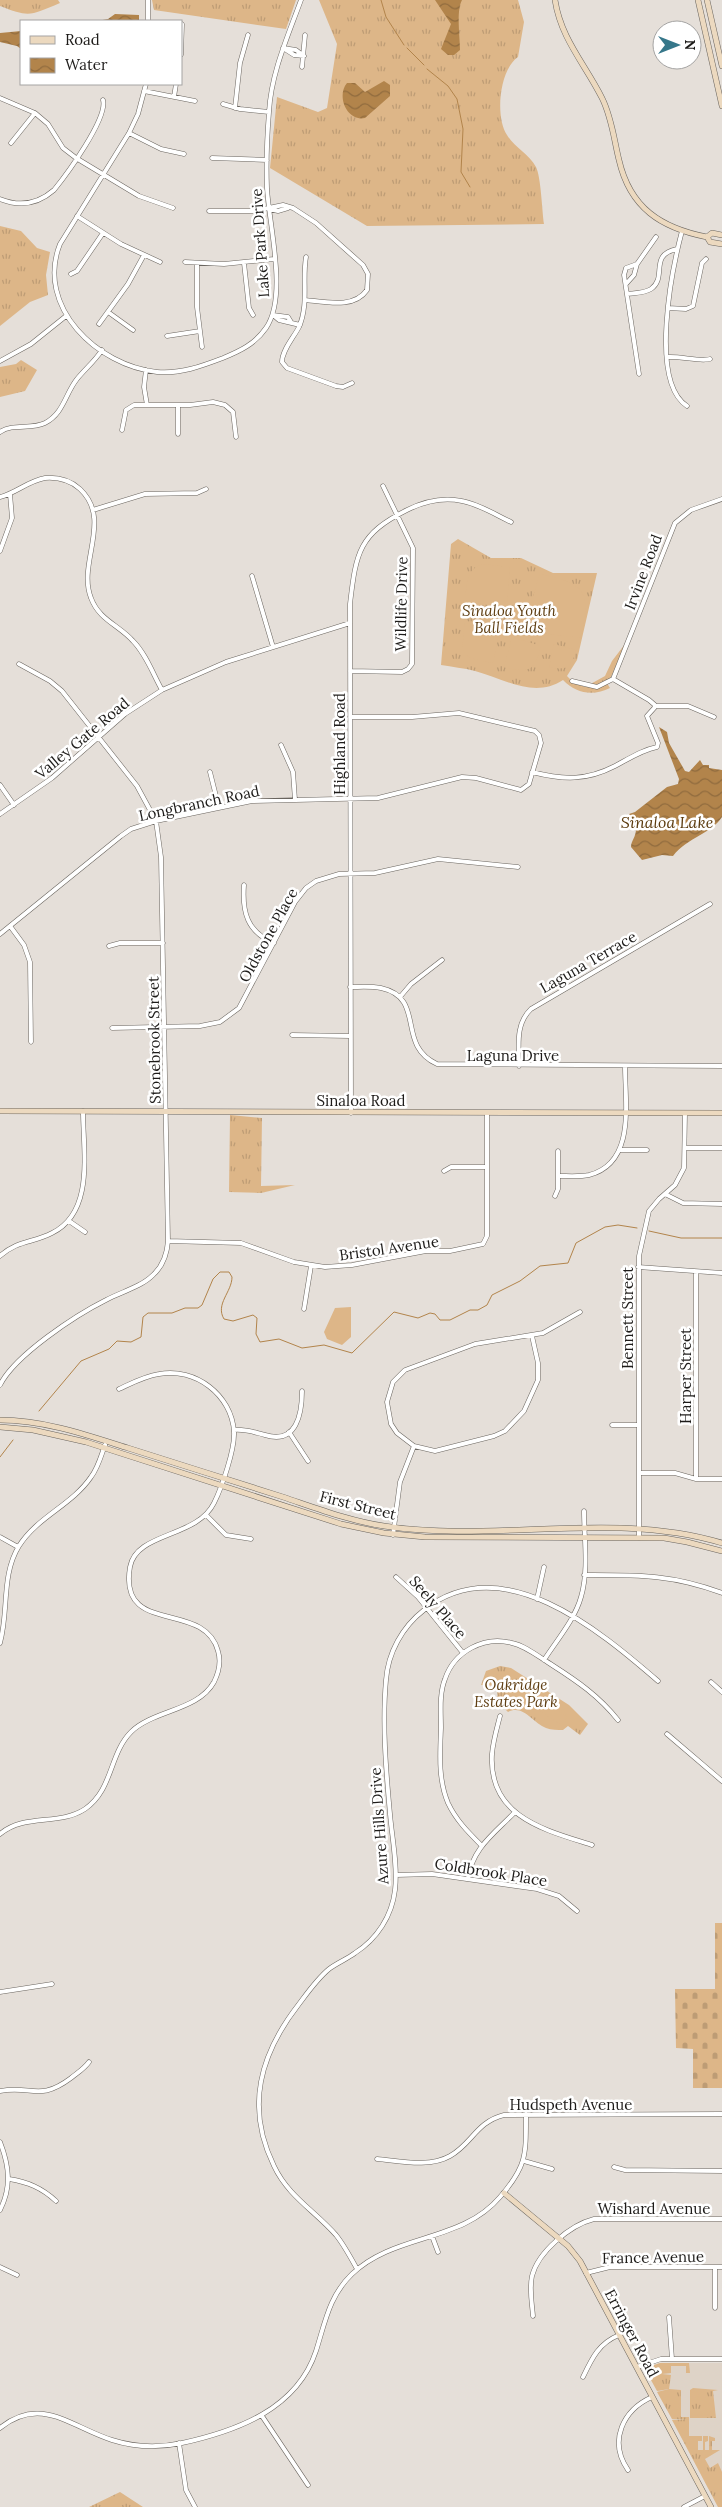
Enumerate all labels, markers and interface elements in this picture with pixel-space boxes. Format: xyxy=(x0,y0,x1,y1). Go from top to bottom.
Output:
legend xyxy=(20,20,182,85)
north arrow xyxy=(652,20,702,70)
text: Road xyxy=(65,30,100,49)
text: N xyxy=(681,40,699,51)
text: Water xyxy=(65,55,108,74)
street label: Lake Park Drive xyxy=(247,188,273,298)
street label: Irvine Road xyxy=(620,532,666,612)
street label: Wildlife Drive xyxy=(391,556,411,652)
park label: Sinaloa Youth Ball Fields xyxy=(462,601,556,637)
street label: Valley Gate Road xyxy=(30,693,133,784)
street label: Highland Road xyxy=(330,693,349,795)
street label: Longbranch Road xyxy=(137,781,261,825)
water label: Sinaloa Lake xyxy=(621,812,714,832)
street label: Oldstone Place xyxy=(234,885,302,985)
street label: Laguna Terrace xyxy=(536,927,640,997)
street label: Stonebrook Street xyxy=(143,976,165,1104)
street label: Laguna Drive xyxy=(467,1046,559,1065)
street label: Sinaloa Road xyxy=(317,1091,405,1110)
street label: Bristol Avenue xyxy=(338,1232,440,1264)
street label: Bennett Street xyxy=(618,1267,637,1369)
street label: Harper Street xyxy=(676,1328,695,1424)
street label: First Street xyxy=(318,1486,398,1524)
street label: Seely Place xyxy=(405,1572,471,1642)
park label: Oakridge Estates Park xyxy=(474,1675,558,1711)
street label: Azure Hills Drive xyxy=(365,1767,393,1886)
street label: Coldbrook Place xyxy=(433,1854,549,1890)
street label: Hudspeth Avenue xyxy=(510,2095,632,2114)
street label: Wishard Avenue xyxy=(598,2199,710,2218)
street label: France Avenue xyxy=(602,2247,704,2267)
street label: Erringer Road xyxy=(601,2286,663,2380)

